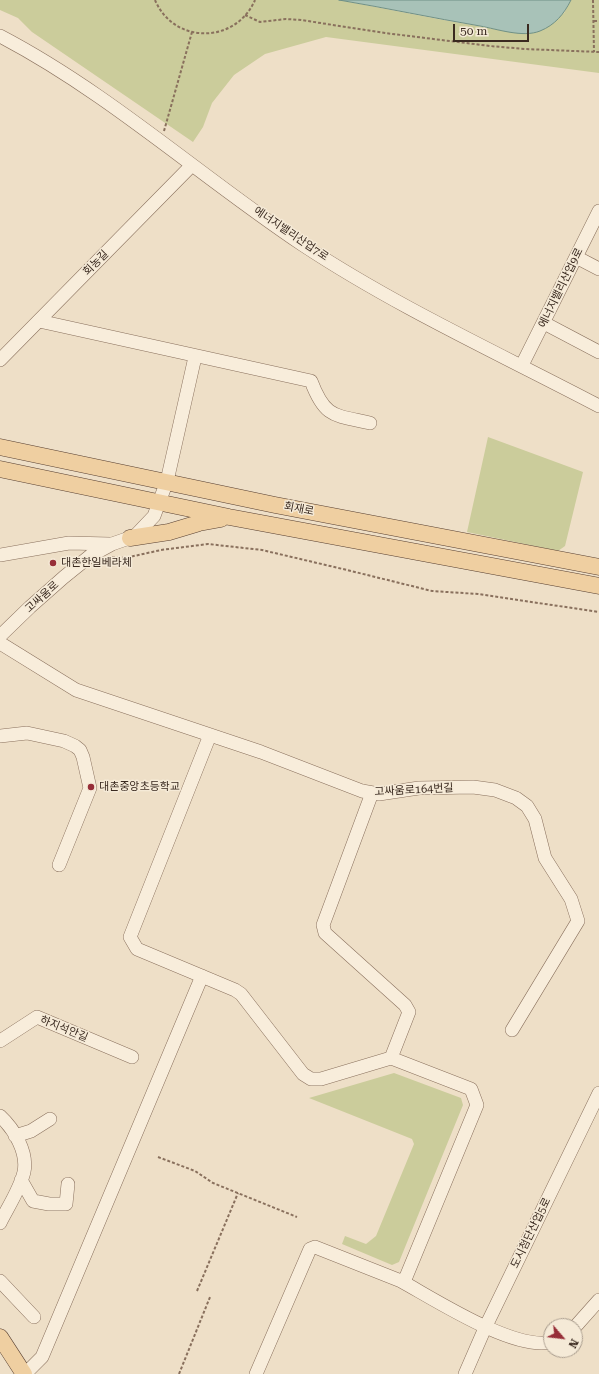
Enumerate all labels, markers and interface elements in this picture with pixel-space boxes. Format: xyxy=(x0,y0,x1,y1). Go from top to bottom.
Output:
scale bar xyxy=(455,16,531,42)
text: 50 m xyxy=(460,24,487,38)
street label: 에너지밸리산업7로 xyxy=(251,204,331,264)
street label: 에너지밸리산업9로 xyxy=(536,246,586,330)
street label: 회농길 xyxy=(81,248,111,278)
street label: 회재로 xyxy=(283,500,315,518)
place label: 대촌한일베라체 xyxy=(61,556,132,570)
marker: 대촌한일베라체 xyxy=(48,558,58,568)
street label: 고싸움로 xyxy=(23,579,61,615)
place label: 대촌중앙초등학교 xyxy=(99,780,180,794)
street label: 고싸움로164번길 xyxy=(374,781,454,799)
marker: 대촌중앙초등학교 xyxy=(86,782,96,792)
street label: 하지석안길 xyxy=(38,1013,90,1045)
street label: 도시첨단산업5로 xyxy=(508,1196,554,1270)
north arrow xyxy=(543,1318,583,1358)
text: N xyxy=(565,1337,581,1350)

